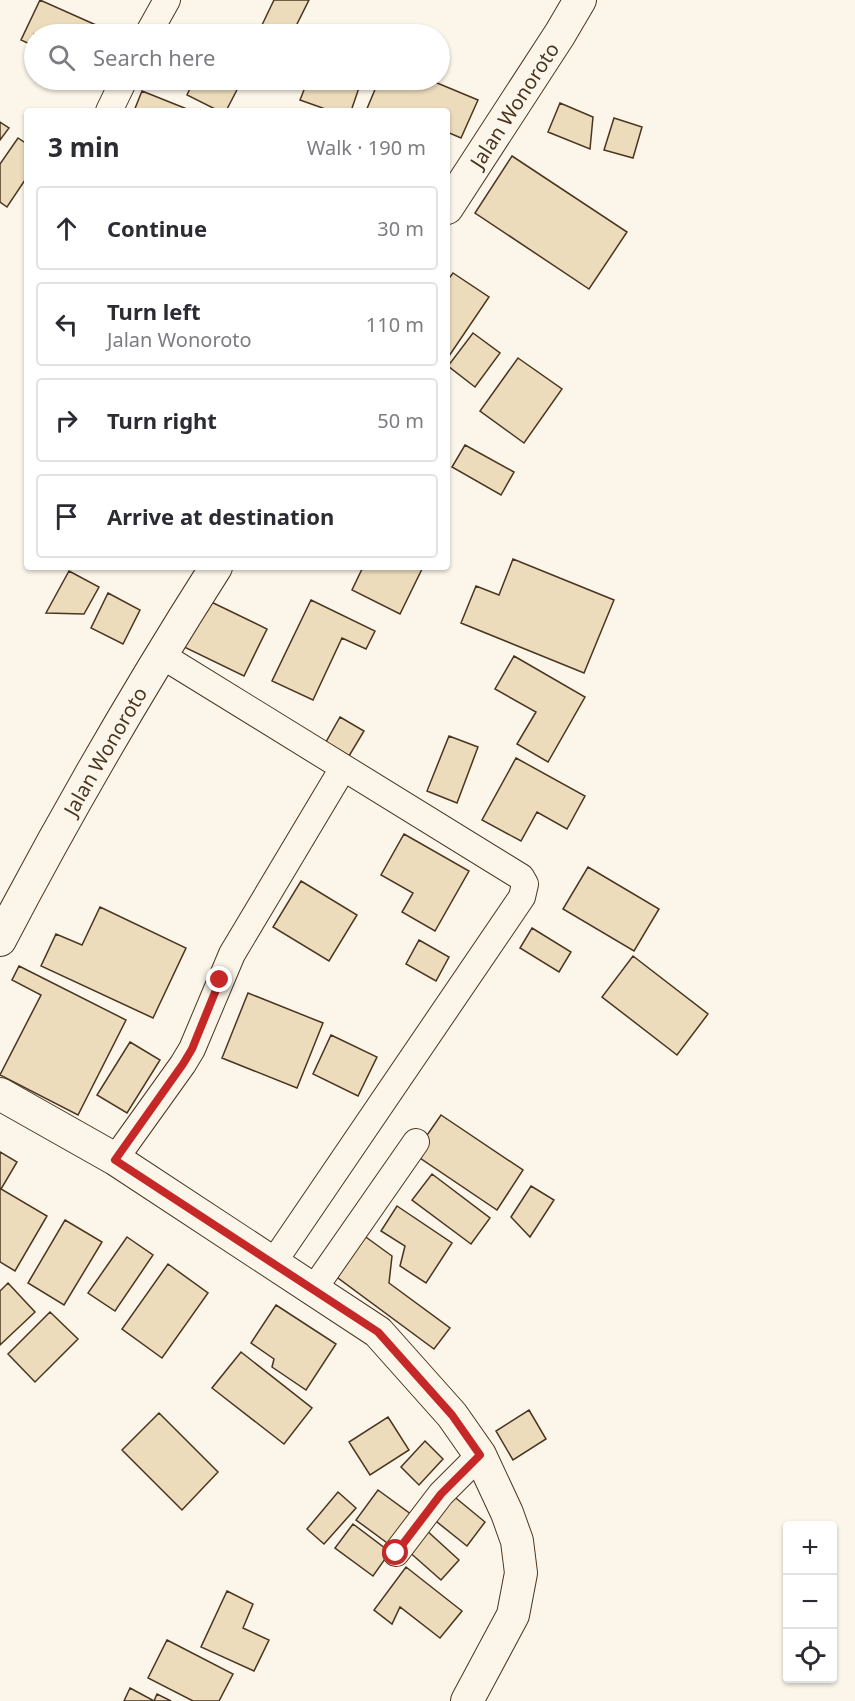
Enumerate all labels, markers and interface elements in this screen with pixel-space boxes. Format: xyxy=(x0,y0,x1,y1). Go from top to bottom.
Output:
search box xyxy=(24,24,450,90)
street label: Jalan Wonoroto xyxy=(462,37,565,175)
icon: search xyxy=(45,41,78,74)
text: Search here xyxy=(93,42,215,72)
text: 3 min xyxy=(48,129,120,165)
text: Walk · 190 m xyxy=(307,134,426,161)
icon: ahead xyxy=(50,212,83,245)
text: Continue xyxy=(107,213,207,243)
text: 30 m xyxy=(377,215,424,242)
text: Turn left xyxy=(107,296,201,326)
icon: left xyxy=(50,308,83,341)
text: 110 m xyxy=(366,311,424,338)
text: Jalan Wonoroto xyxy=(107,326,252,353)
icon: right xyxy=(50,404,83,437)
text: Turn right xyxy=(107,405,217,435)
text: 50 m xyxy=(377,407,424,434)
icon: arrive xyxy=(50,500,83,533)
text: Arrive at destination xyxy=(107,501,334,531)
street label: Jalan Wonoroto xyxy=(56,682,153,822)
route end xyxy=(206,966,232,992)
map controls xyxy=(783,1521,837,1683)
button: + xyxy=(783,1521,837,1575)
route start xyxy=(382,1539,408,1565)
button: − xyxy=(783,1575,837,1629)
button: locate xyxy=(783,1629,837,1683)

